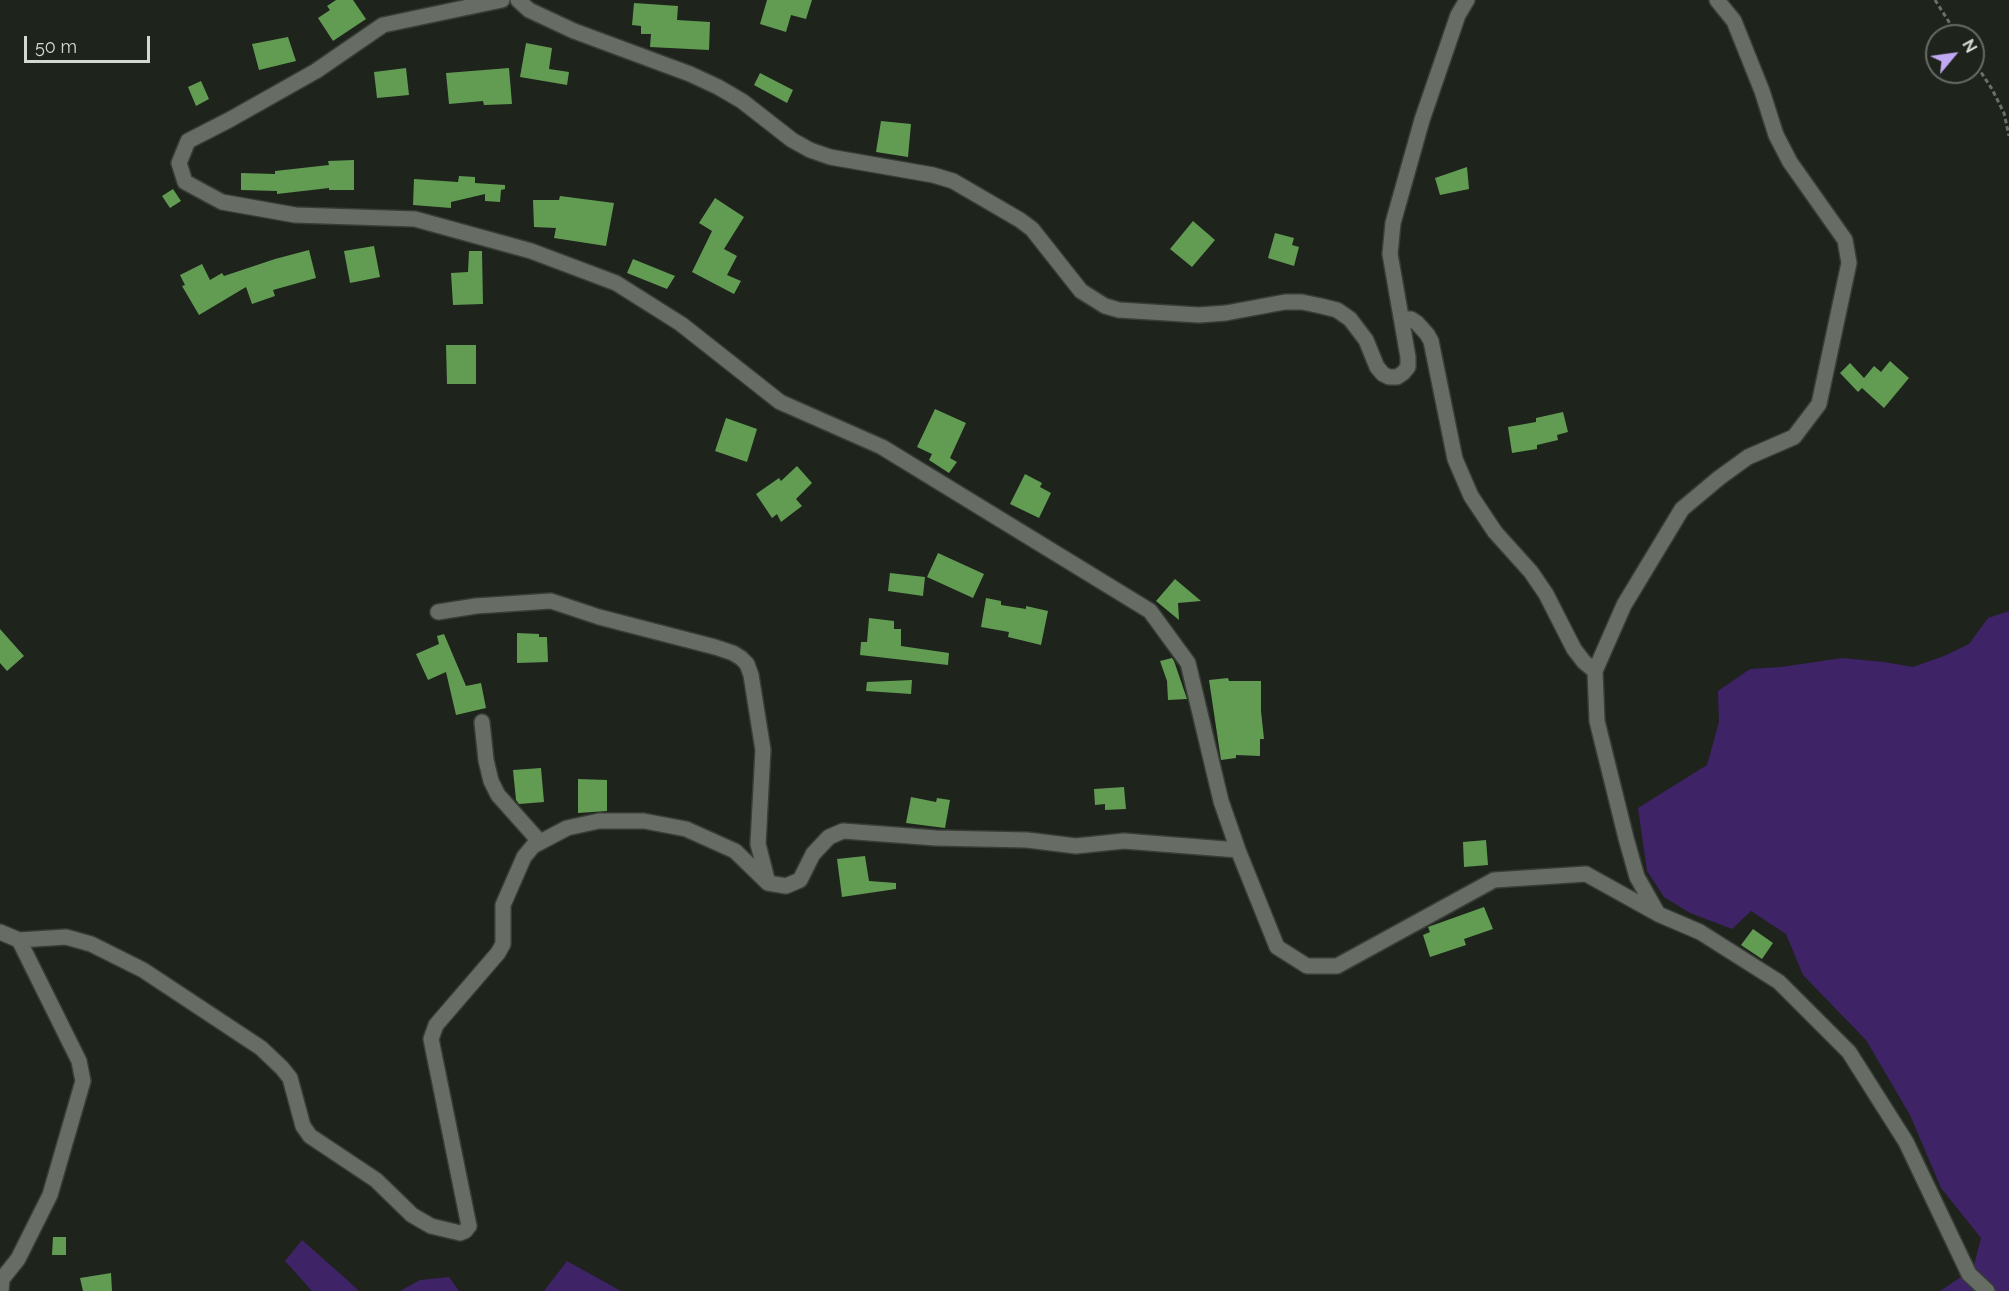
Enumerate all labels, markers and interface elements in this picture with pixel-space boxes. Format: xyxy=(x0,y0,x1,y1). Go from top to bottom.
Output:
scale bar xyxy=(27,24,153,62)
north arrow xyxy=(1925,24,1985,84)
text: 50 m xyxy=(35,36,77,57)
text: N xyxy=(1958,36,1981,56)

